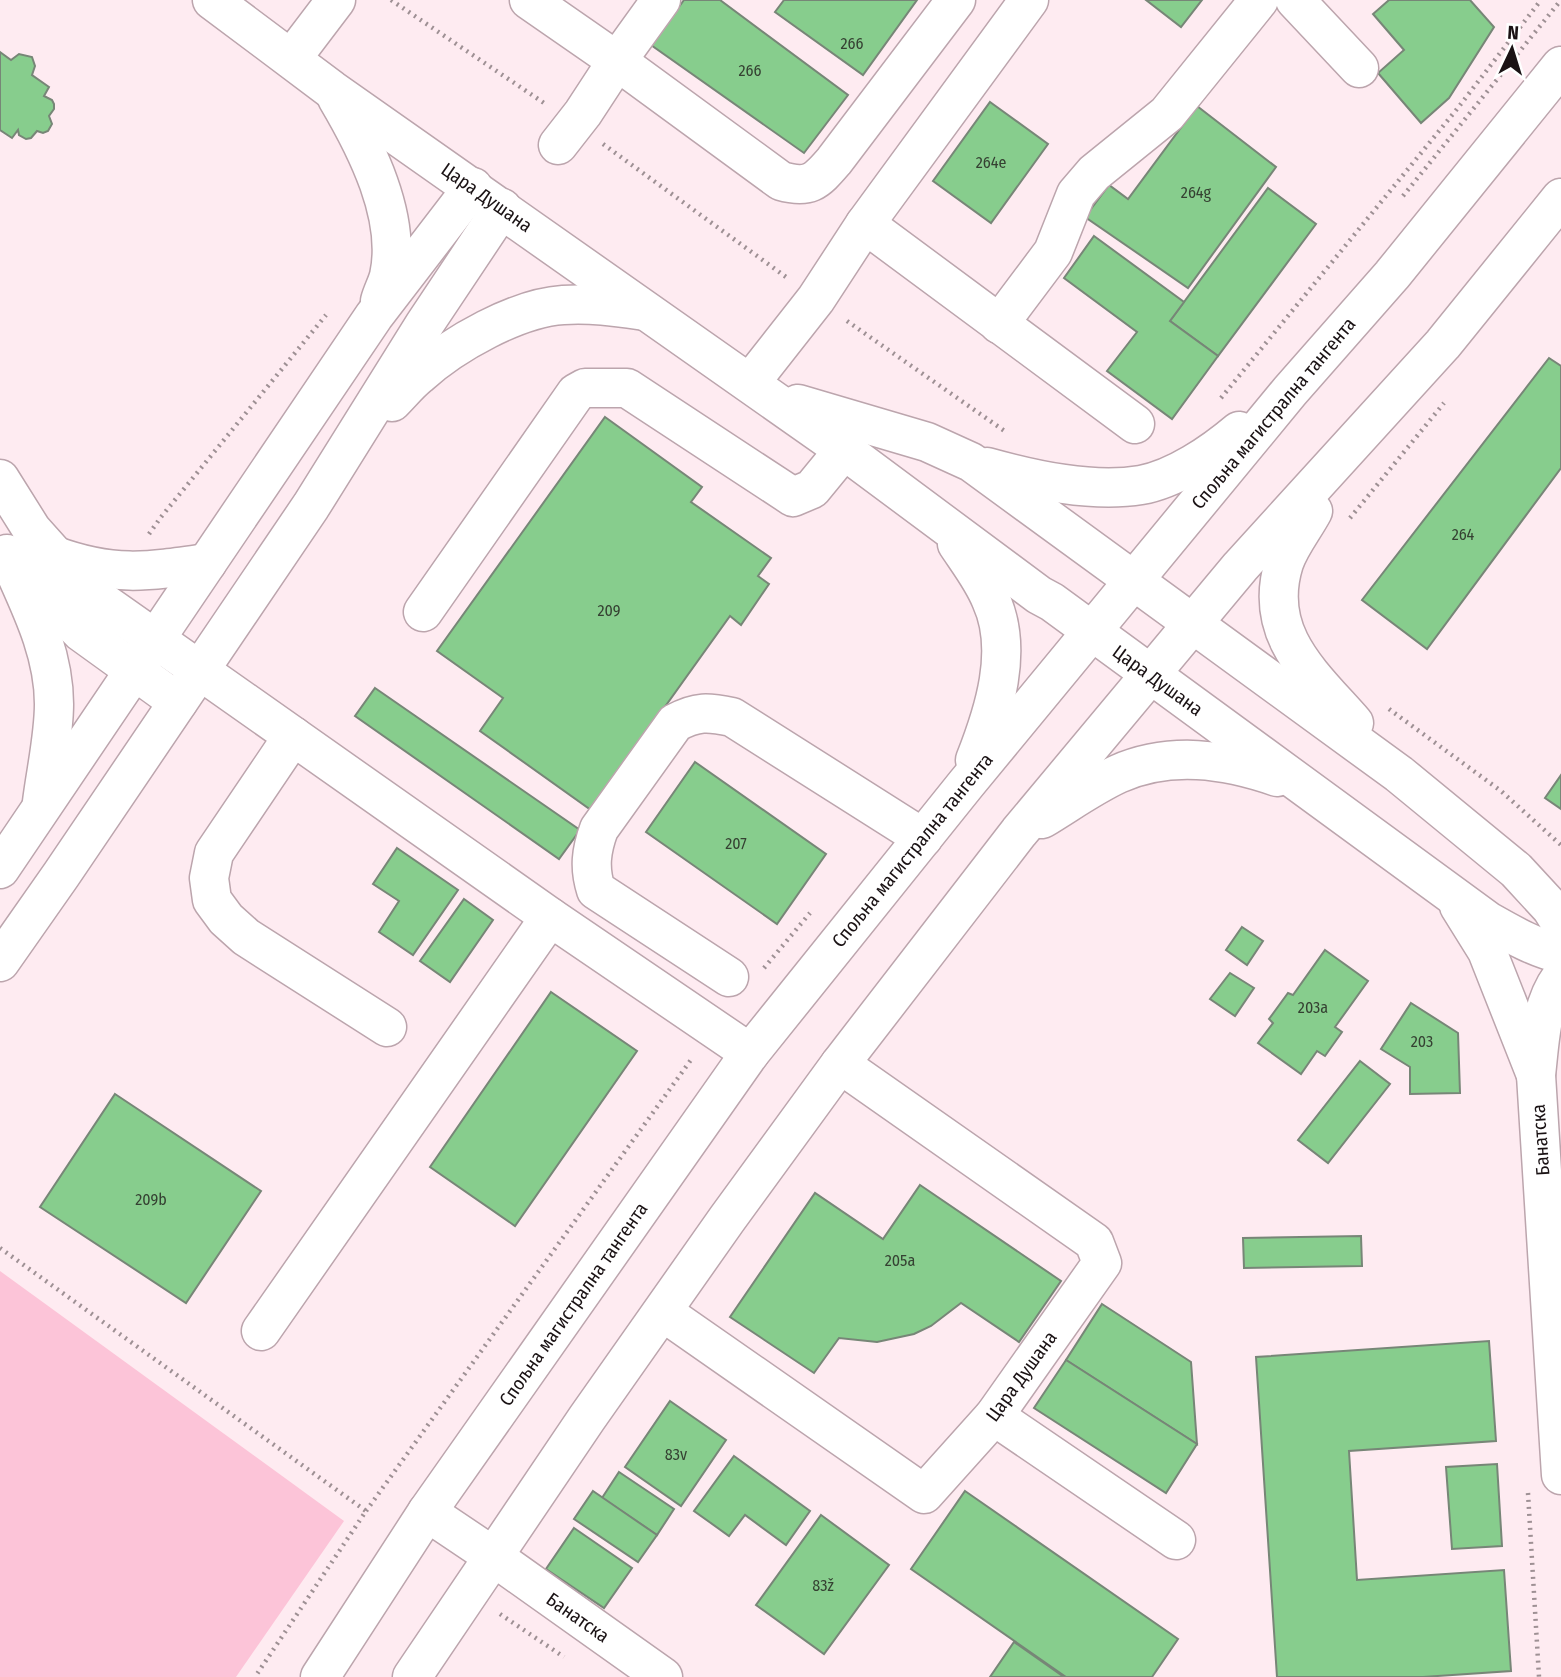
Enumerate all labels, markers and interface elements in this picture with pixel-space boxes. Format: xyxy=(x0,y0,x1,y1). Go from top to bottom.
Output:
north arrow xyxy=(1477,14,1547,84)
text: N xyxy=(1507,21,1520,44)
house number: 266 xyxy=(841,34,864,53)
house number: 266 xyxy=(739,61,762,80)
house number: 264e xyxy=(976,153,1006,172)
street label: Цара Душана xyxy=(437,158,537,237)
house number: 264g xyxy=(1181,183,1212,202)
street label: Спољна магистрална тангента xyxy=(1186,313,1360,514)
house number: 264 xyxy=(1452,525,1475,544)
house number: 209 xyxy=(597,601,621,620)
street label: Цара Душана xyxy=(1108,640,1207,721)
street label: Спољна магистрална тангента xyxy=(827,749,998,952)
house number: 207 xyxy=(725,834,747,853)
house number: 203a xyxy=(1298,998,1328,1017)
house number: 203 xyxy=(1411,1032,1433,1051)
street label: Банатска xyxy=(1527,1103,1554,1177)
house number: 209b xyxy=(135,1190,167,1209)
street label: Спољна магистрална тангента xyxy=(494,1198,653,1410)
house number: 205a xyxy=(885,1251,915,1270)
street label: Цара Душана xyxy=(981,1327,1062,1426)
house number: 83v xyxy=(665,1445,687,1464)
house number: 83ž xyxy=(812,1576,834,1595)
street label: Банатска xyxy=(542,1587,614,1647)

